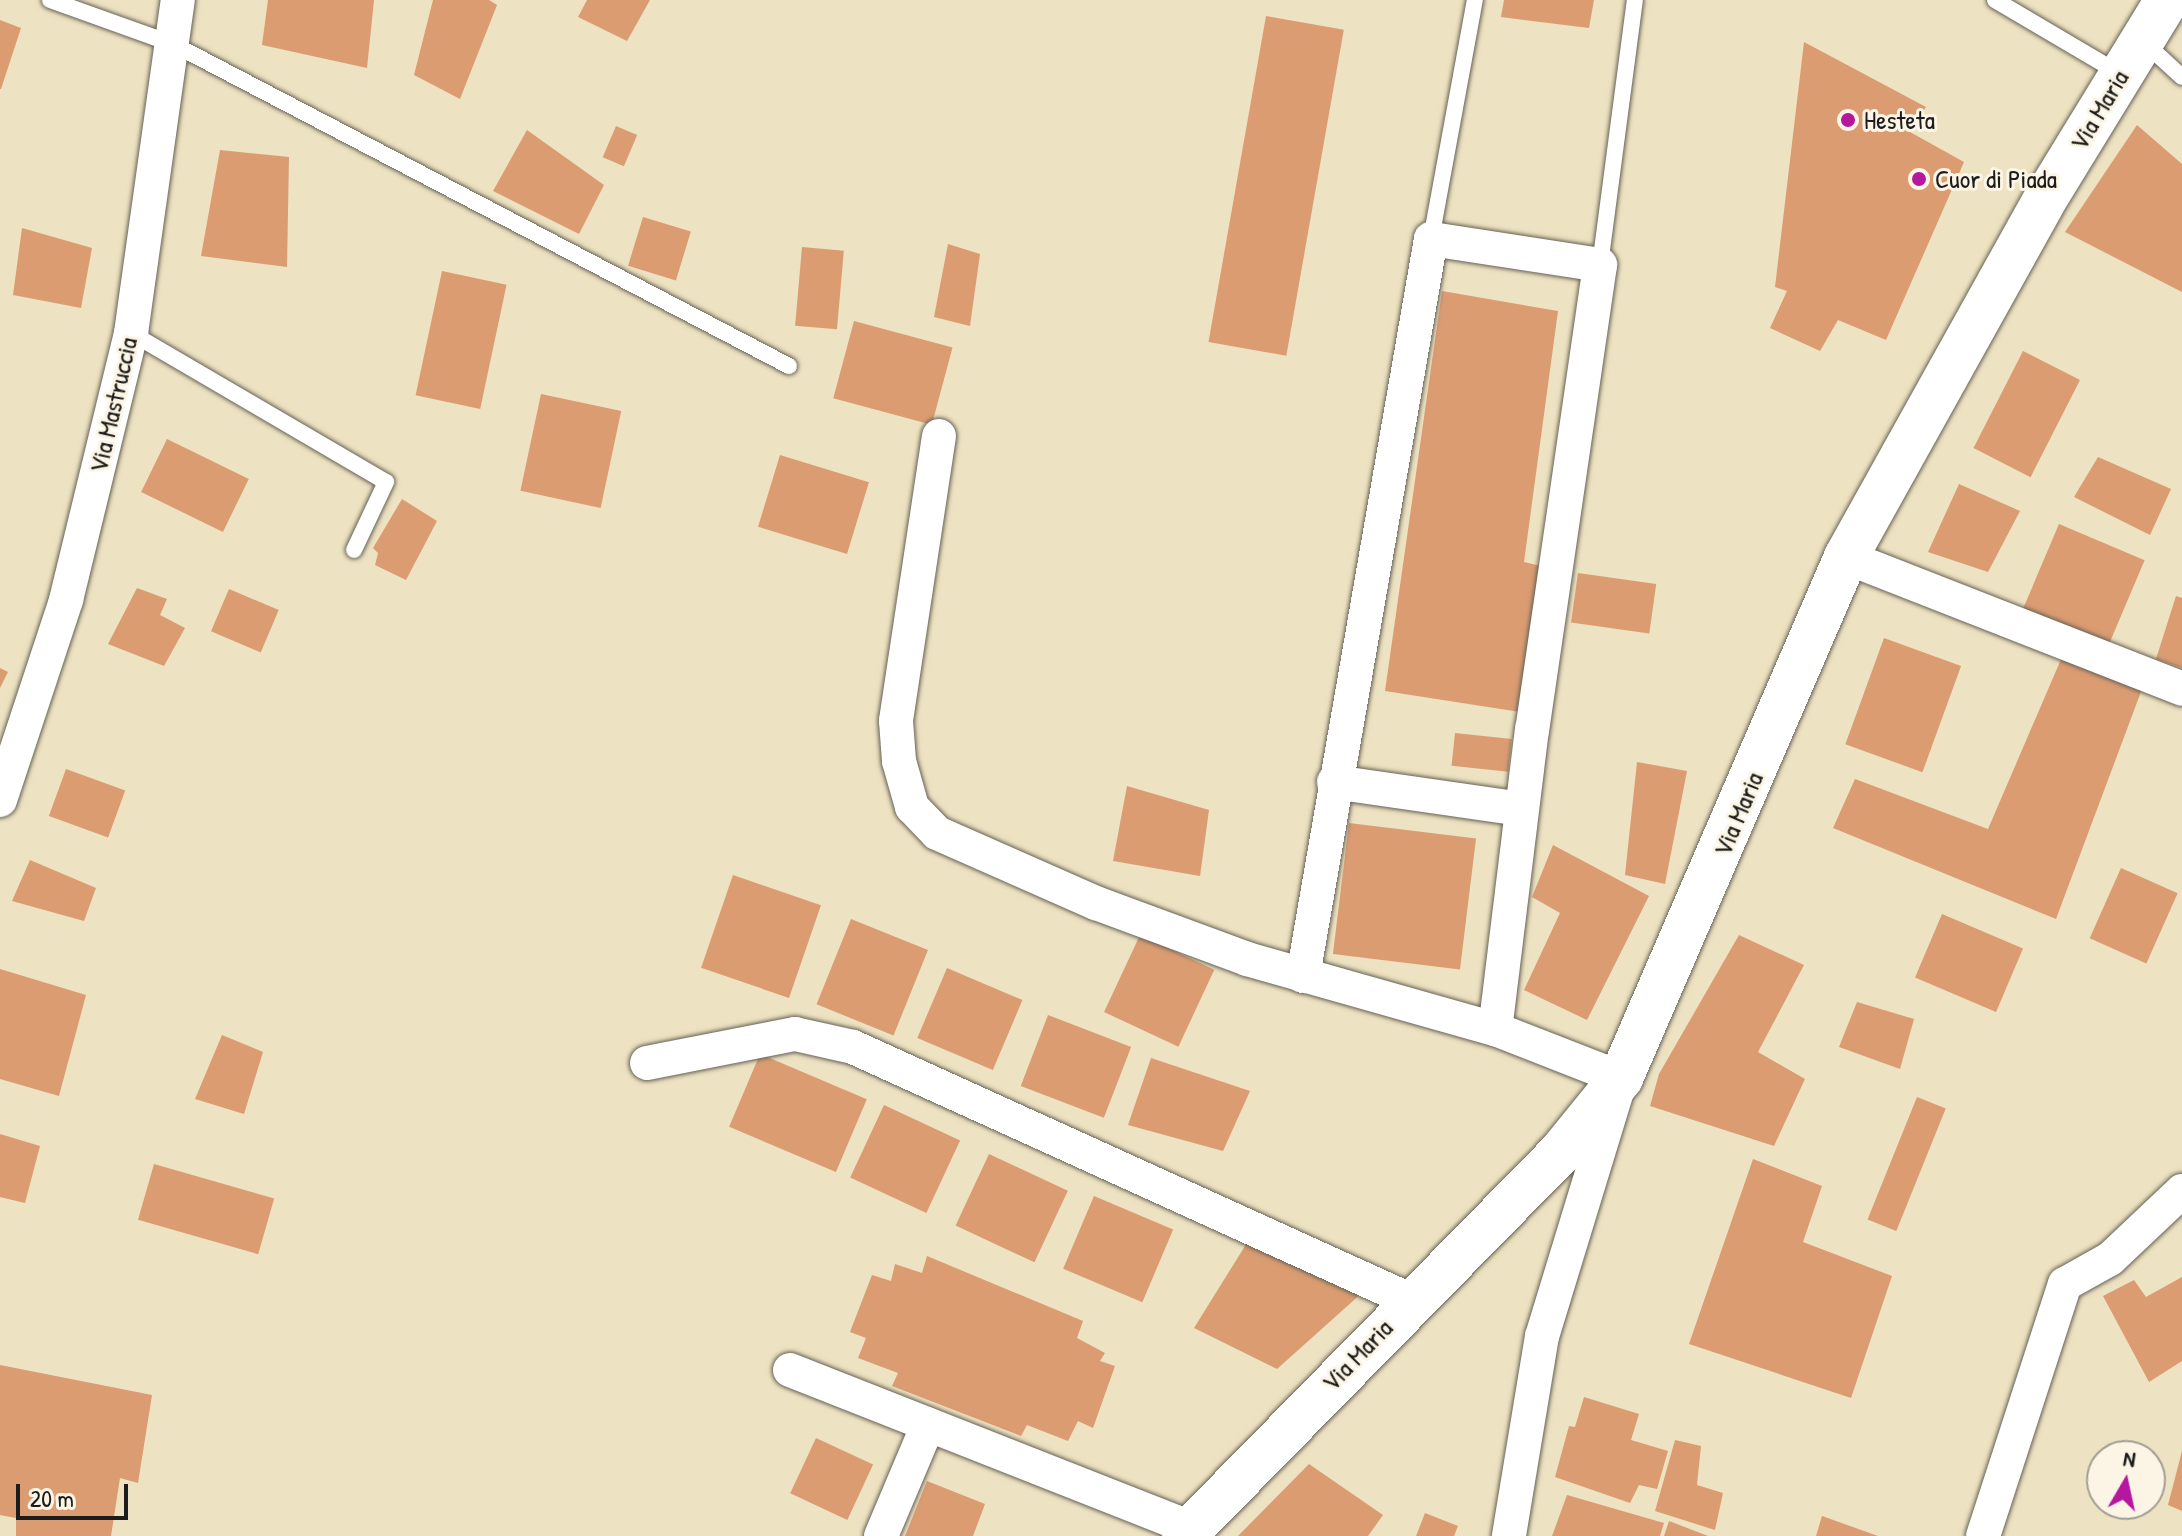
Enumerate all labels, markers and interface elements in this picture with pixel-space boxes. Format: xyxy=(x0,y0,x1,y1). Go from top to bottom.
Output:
street label: Via Maria xyxy=(2063,64,2135,156)
place label: Hesteta xyxy=(1864,104,1935,136)
marker: Hesteta xyxy=(1839,111,1857,129)
place label: Cuor di Piada xyxy=(1935,163,2057,195)
marker: Cuor di Piada xyxy=(1910,170,1928,188)
street label: Via Mastruccia xyxy=(82,334,144,476)
street label: Via Maria xyxy=(1706,767,1770,861)
street label: Via Maria xyxy=(1315,1312,1399,1398)
north arrow xyxy=(2086,1440,2166,1520)
text: N xyxy=(2121,1443,2138,1474)
scale bar xyxy=(20,1468,132,1518)
text: 20 m xyxy=(30,1482,74,1514)

